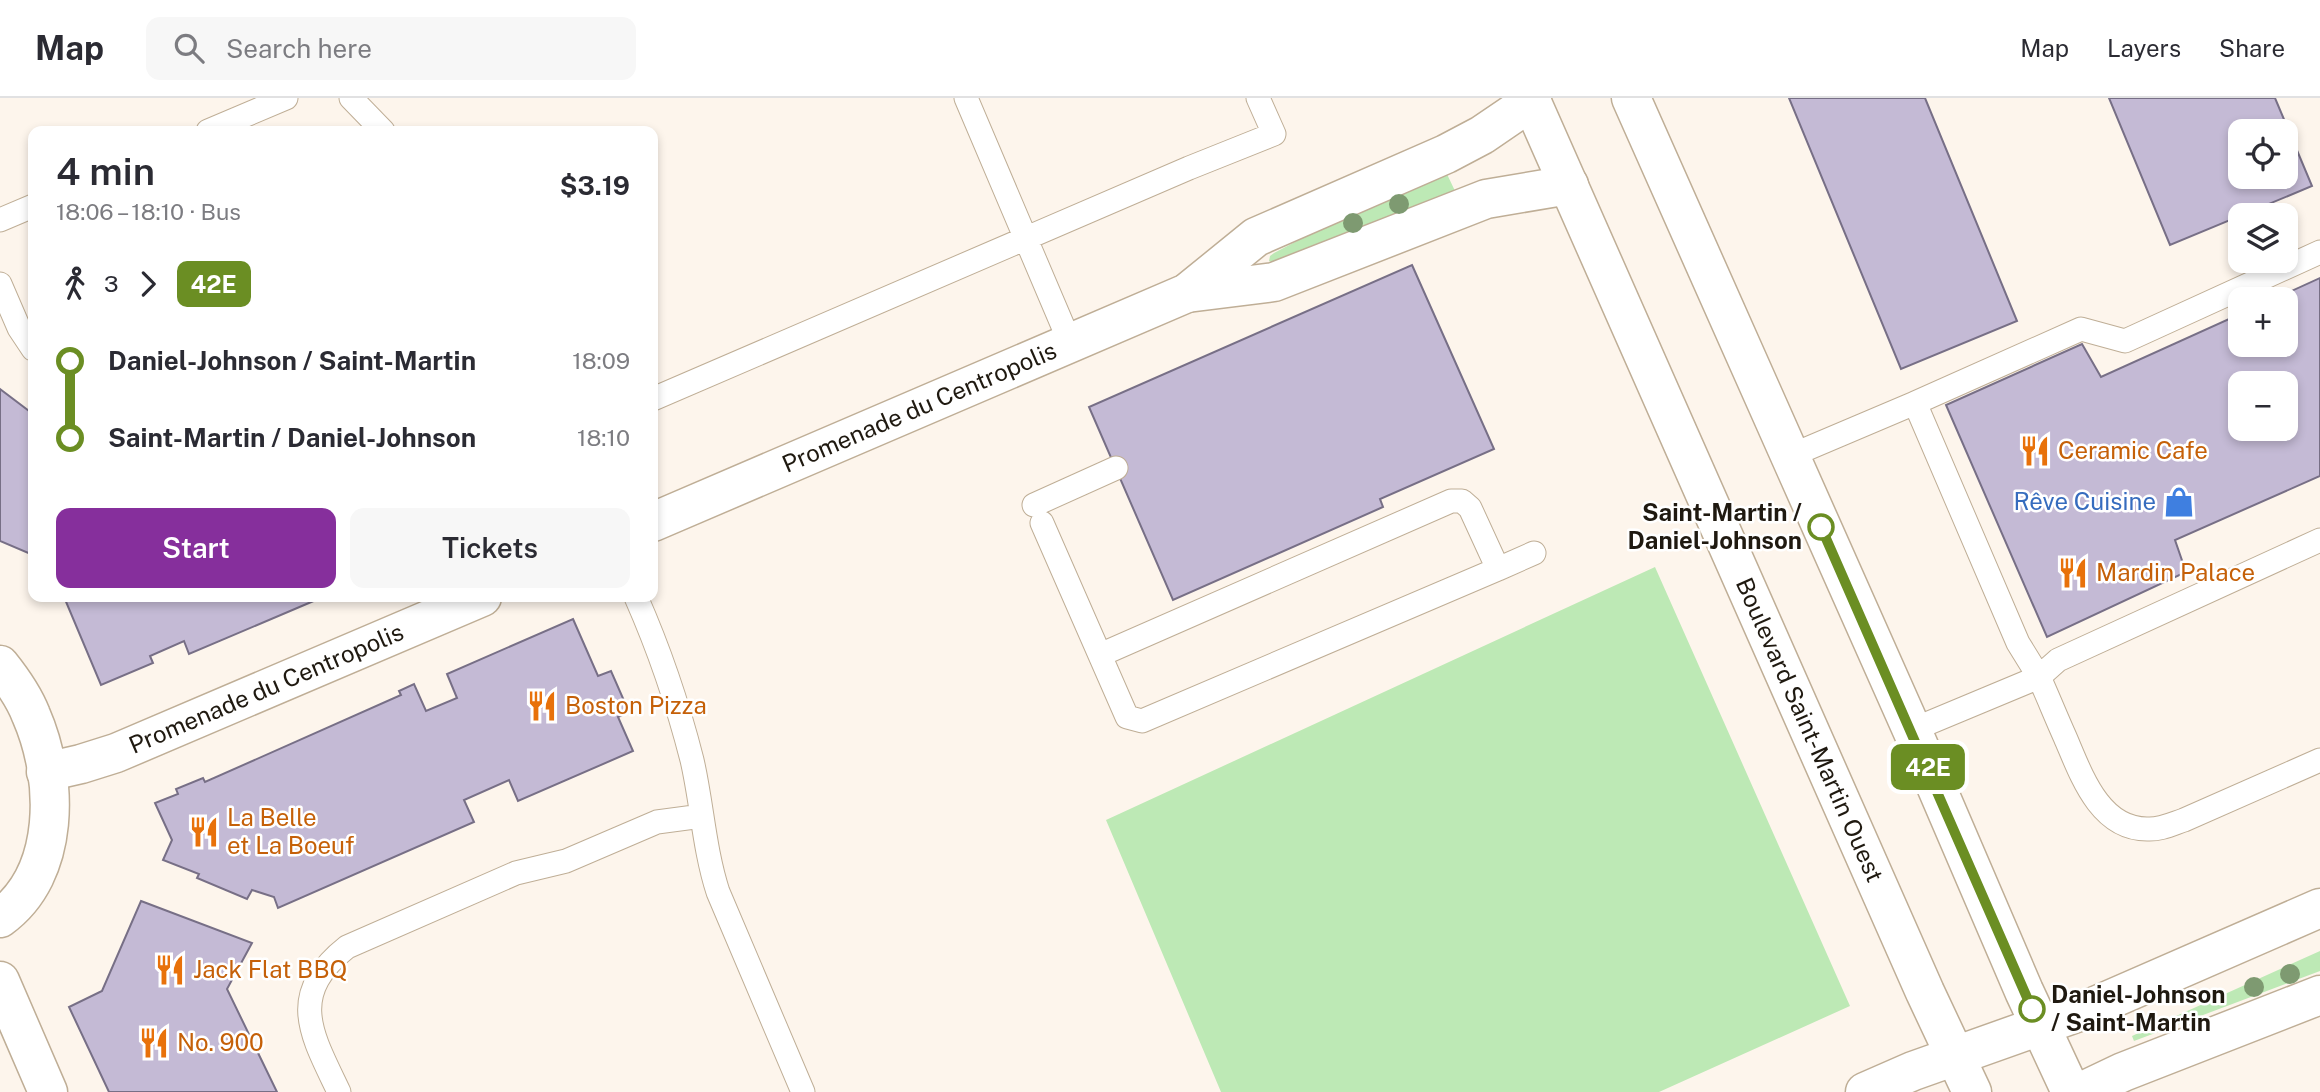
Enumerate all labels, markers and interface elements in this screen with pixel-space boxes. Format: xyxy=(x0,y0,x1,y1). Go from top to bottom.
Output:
search box xyxy=(146,17,636,80)
text: Map xyxy=(35,29,104,67)
icon: search xyxy=(170,29,208,67)
text: Search here xyxy=(226,33,372,64)
text: Map xyxy=(2020,34,2069,62)
text: Layers xyxy=(2107,34,2181,62)
text: Share xyxy=(2219,34,2285,62)
map controls xyxy=(2228,119,2298,441)
button: locate xyxy=(2228,119,2298,189)
text: 4 min xyxy=(56,149,155,194)
text: $3.19 xyxy=(560,170,630,201)
text: 18:06 – 18:10 · Bus xyxy=(56,198,241,225)
button: layers xyxy=(2228,203,2298,273)
icon: walk xyxy=(56,265,94,303)
icon: forward xyxy=(129,265,167,303)
text: 3 xyxy=(104,270,119,297)
text: 42E xyxy=(191,270,237,298)
button: + xyxy=(2228,287,2298,357)
street label: Promenade du Centropolis xyxy=(778,336,1061,478)
text: Daniel-Johnson / Saint-Martin xyxy=(108,345,476,376)
text: 18:09 xyxy=(572,347,630,374)
button: − xyxy=(2228,371,2298,441)
text: Saint-Martin / Daniel-Johnson xyxy=(108,422,476,453)
text: 18:10 xyxy=(577,424,630,451)
restaurant icon: Ceramic Cafe xyxy=(2018,434,2052,468)
place label: Ceramic Cafe xyxy=(2058,436,2208,464)
shop icon: Rêve Cuisine xyxy=(2162,485,2196,519)
place label: Rêve Cuisine xyxy=(2013,487,2156,515)
place label: Saint-Martin / Daniel-Johnson xyxy=(1628,498,1802,554)
button: Start xyxy=(56,508,336,588)
button: Tickets xyxy=(350,508,630,588)
marker: Saint-Martin / Daniel-Johnson xyxy=(1808,514,1834,540)
restaurant icon: Mardin Palace xyxy=(2056,556,2090,590)
place label: Mardin Palace xyxy=(2096,558,2255,586)
street label: Boulevard Saint-Martin Ouest xyxy=(1731,573,1890,886)
street label: Promenade du Centropolis xyxy=(124,617,407,759)
restaurant icon: Boston Pizza xyxy=(525,689,559,723)
place label: Boston Pizza xyxy=(565,691,707,719)
line badge: 42E xyxy=(1888,744,1968,790)
text: 42E xyxy=(1905,753,1951,781)
place label: La Belle et La Boeuf xyxy=(227,803,355,859)
restaurant icon: La Belle et La Boeuf xyxy=(187,815,221,849)
restaurant icon: Jack Flat BBQ xyxy=(153,953,187,987)
place label: Jack Flat BBQ xyxy=(193,955,347,983)
place label: Daniel-Johnson / Saint-Martin xyxy=(2051,980,2225,1036)
marker: Daniel-Johnson / Saint-Martin xyxy=(2019,996,2045,1022)
restaurant icon: No. 900 xyxy=(137,1026,171,1060)
place label: No. 900 xyxy=(177,1028,264,1056)

